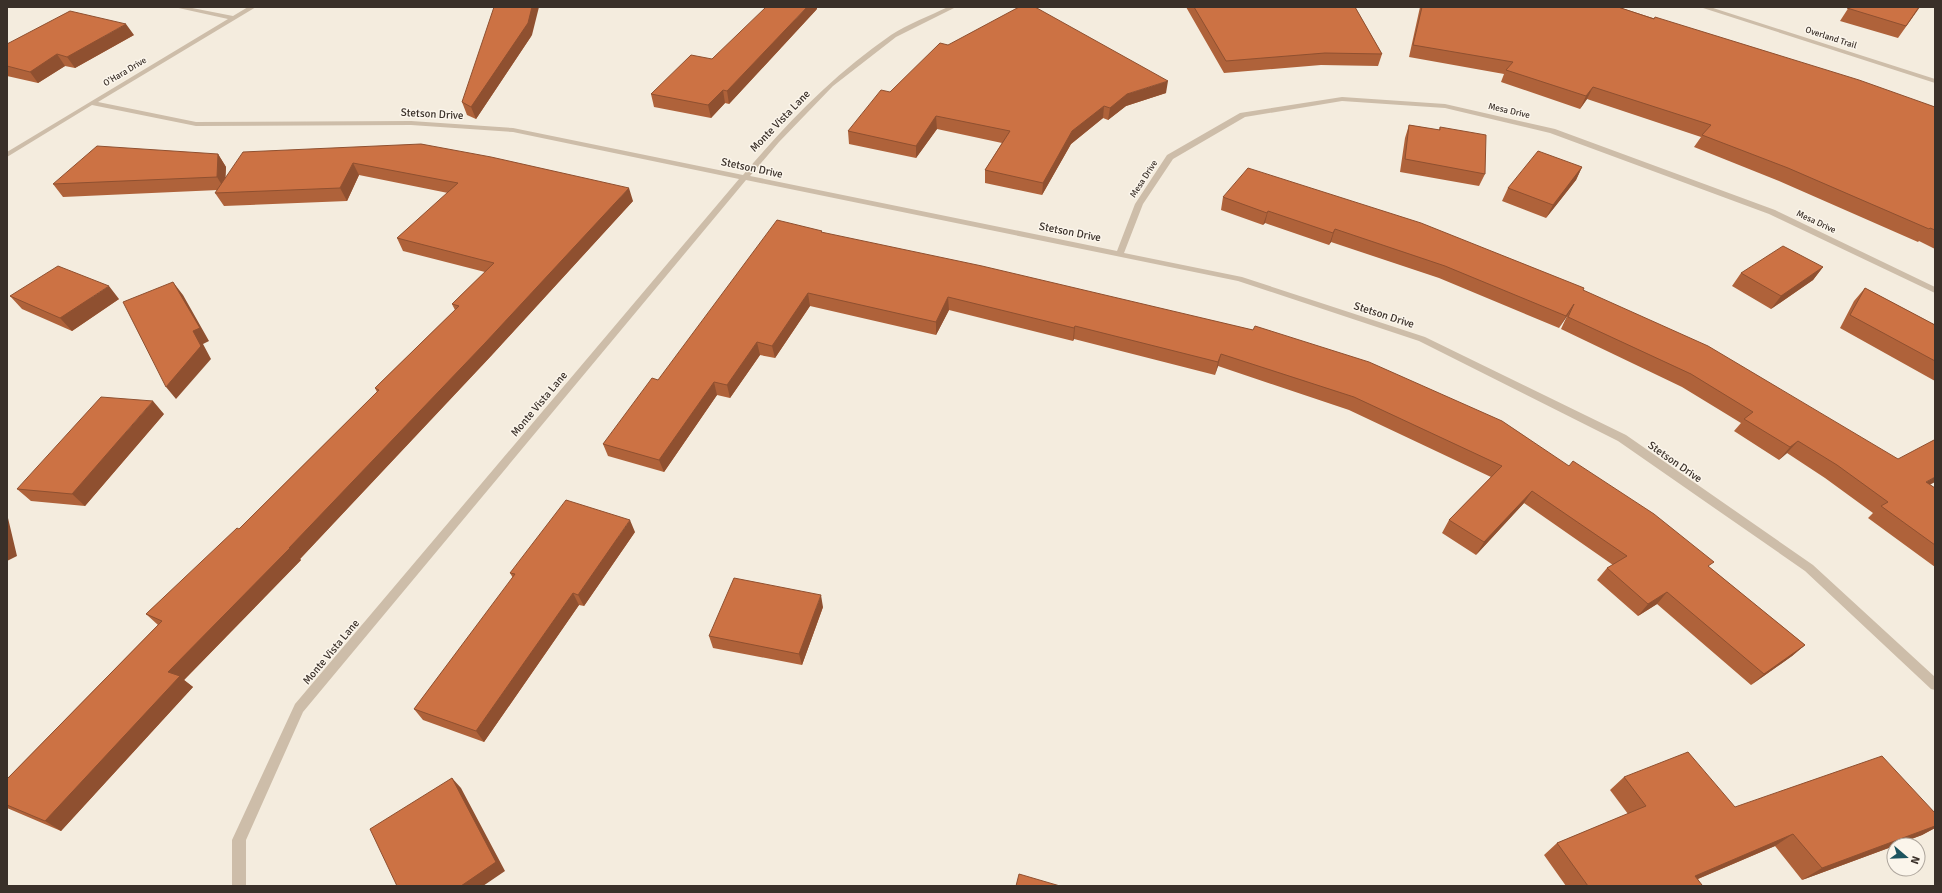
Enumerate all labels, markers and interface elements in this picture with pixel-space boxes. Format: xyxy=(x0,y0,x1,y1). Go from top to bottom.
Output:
street label: Overland Trail xyxy=(1804,25,1858,52)
street label: O'Hara Drive xyxy=(101,55,149,89)
street label: Monte Vista Lane xyxy=(747,87,813,155)
street label: Mesa Drive xyxy=(1487,101,1531,121)
street label: Stetson Drive xyxy=(400,106,464,122)
street label: Stetson Drive xyxy=(720,155,784,181)
street label: Mesa Drive xyxy=(1128,158,1160,200)
street label: Mesa Drive xyxy=(1794,208,1838,236)
street label: Stetson Drive xyxy=(1038,220,1102,244)
street label: Stetson Drive xyxy=(1352,299,1416,331)
street label: Monte Vista Lane xyxy=(508,369,570,439)
street label: Stetson Drive xyxy=(1646,439,1704,485)
street label: Monte Vista Lane xyxy=(300,617,362,687)
north arrow xyxy=(1886,837,1926,877)
text: N xyxy=(1908,854,1922,866)

